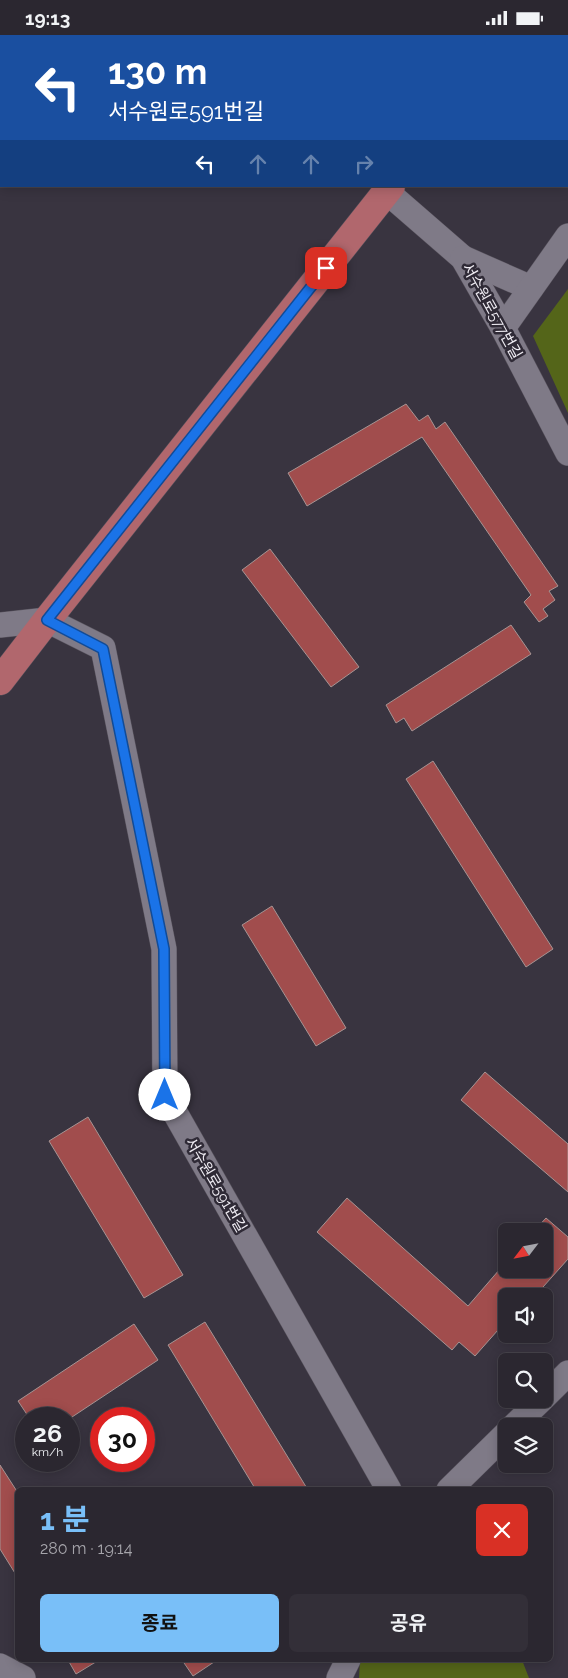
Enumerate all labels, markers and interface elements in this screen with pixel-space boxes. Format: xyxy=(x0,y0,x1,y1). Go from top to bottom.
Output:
text: 19:13 xyxy=(25,7,70,29)
text: 130 m xyxy=(108,51,207,92)
icon: left xyxy=(25,55,90,120)
text: 서수원로591번길 xyxy=(108,98,264,124)
icon: left xyxy=(191,150,219,178)
icon: ahead xyxy=(244,150,272,178)
icon: ahead xyxy=(297,150,325,178)
icon: right xyxy=(350,150,378,178)
pin xyxy=(305,247,347,289)
icon: arrive xyxy=(312,254,340,282)
street label: 서수원로577번길 xyxy=(458,260,526,362)
position arrow xyxy=(138,1068,190,1120)
street label: 서수원로591번길 xyxy=(182,1135,250,1235)
north arrow xyxy=(498,1223,552,1277)
map controls xyxy=(498,1223,553,1473)
button: sound xyxy=(498,1288,553,1343)
button: search xyxy=(498,1353,553,1408)
speed limit sign: 30 xyxy=(90,1407,155,1472)
text: 26 xyxy=(33,1418,62,1448)
button: layers xyxy=(498,1418,553,1473)
text: km/h xyxy=(32,1445,63,1459)
text: 1 분 xyxy=(40,1502,90,1537)
button: close xyxy=(476,1504,528,1556)
text: 280 m · 19:14 xyxy=(40,1539,132,1558)
button: 종료 xyxy=(40,1594,279,1652)
button: 공유 xyxy=(289,1594,528,1652)

